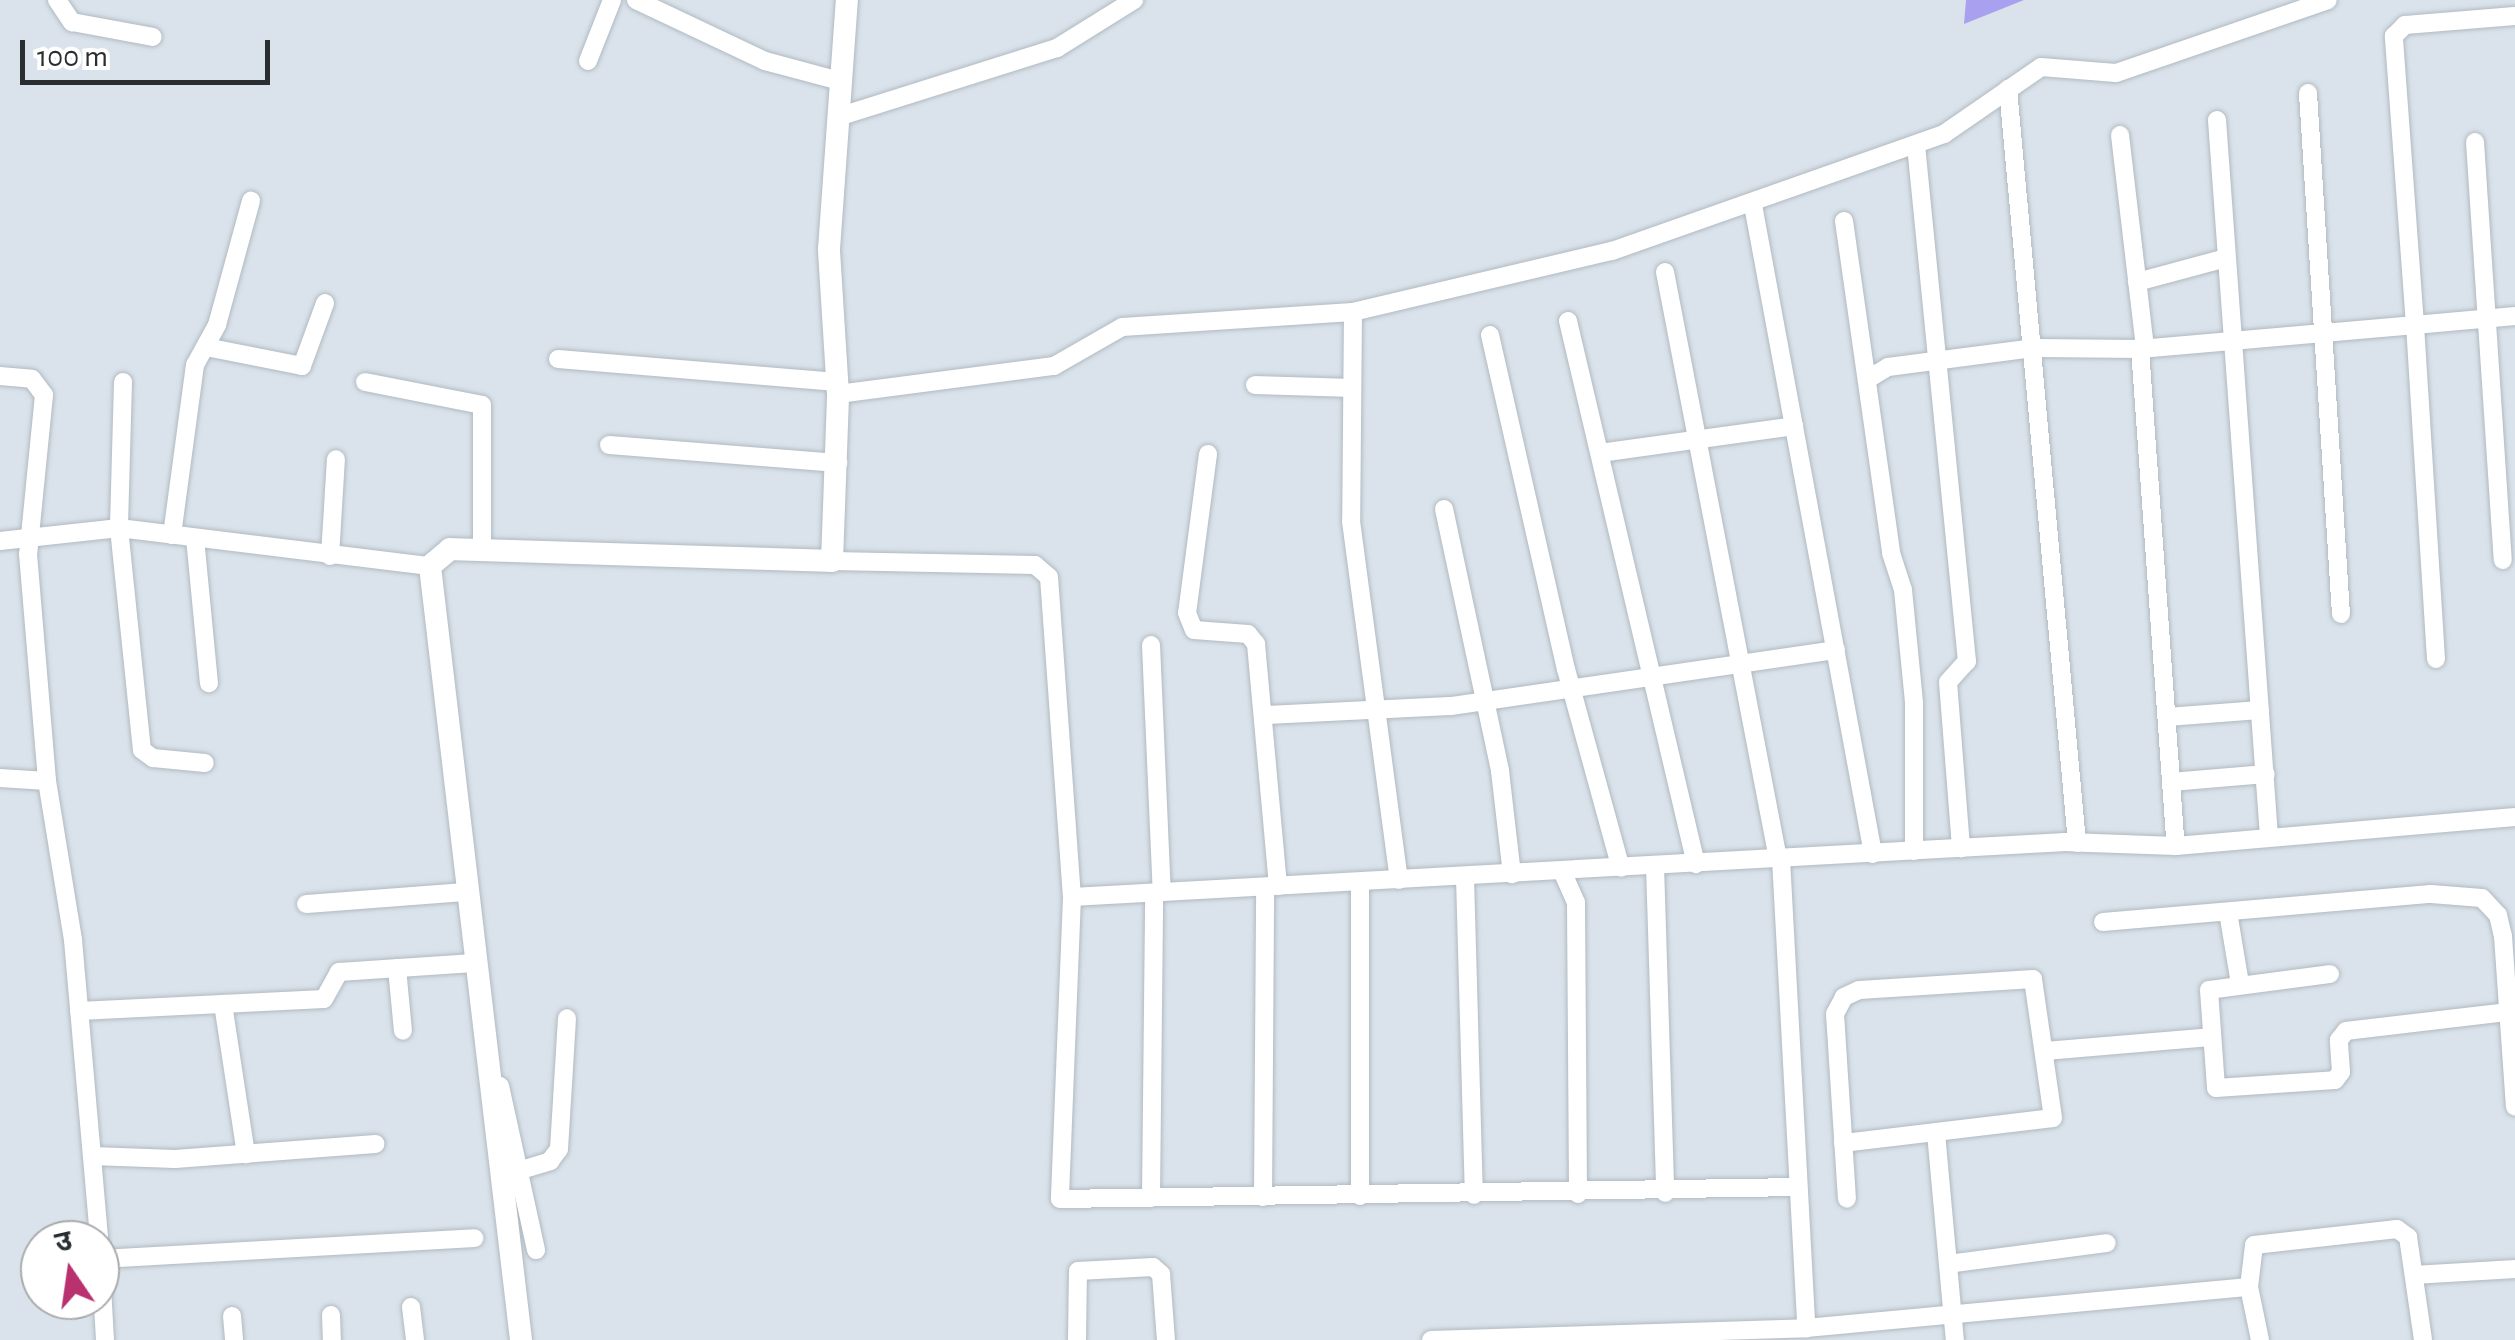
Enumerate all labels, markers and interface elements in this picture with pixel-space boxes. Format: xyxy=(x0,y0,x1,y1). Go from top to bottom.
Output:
scale bar xyxy=(25,20,275,82)
text: 100 m xyxy=(37,42,108,72)
north arrow xyxy=(20,1220,120,1320)
text: उ xyxy=(53,1227,75,1258)

